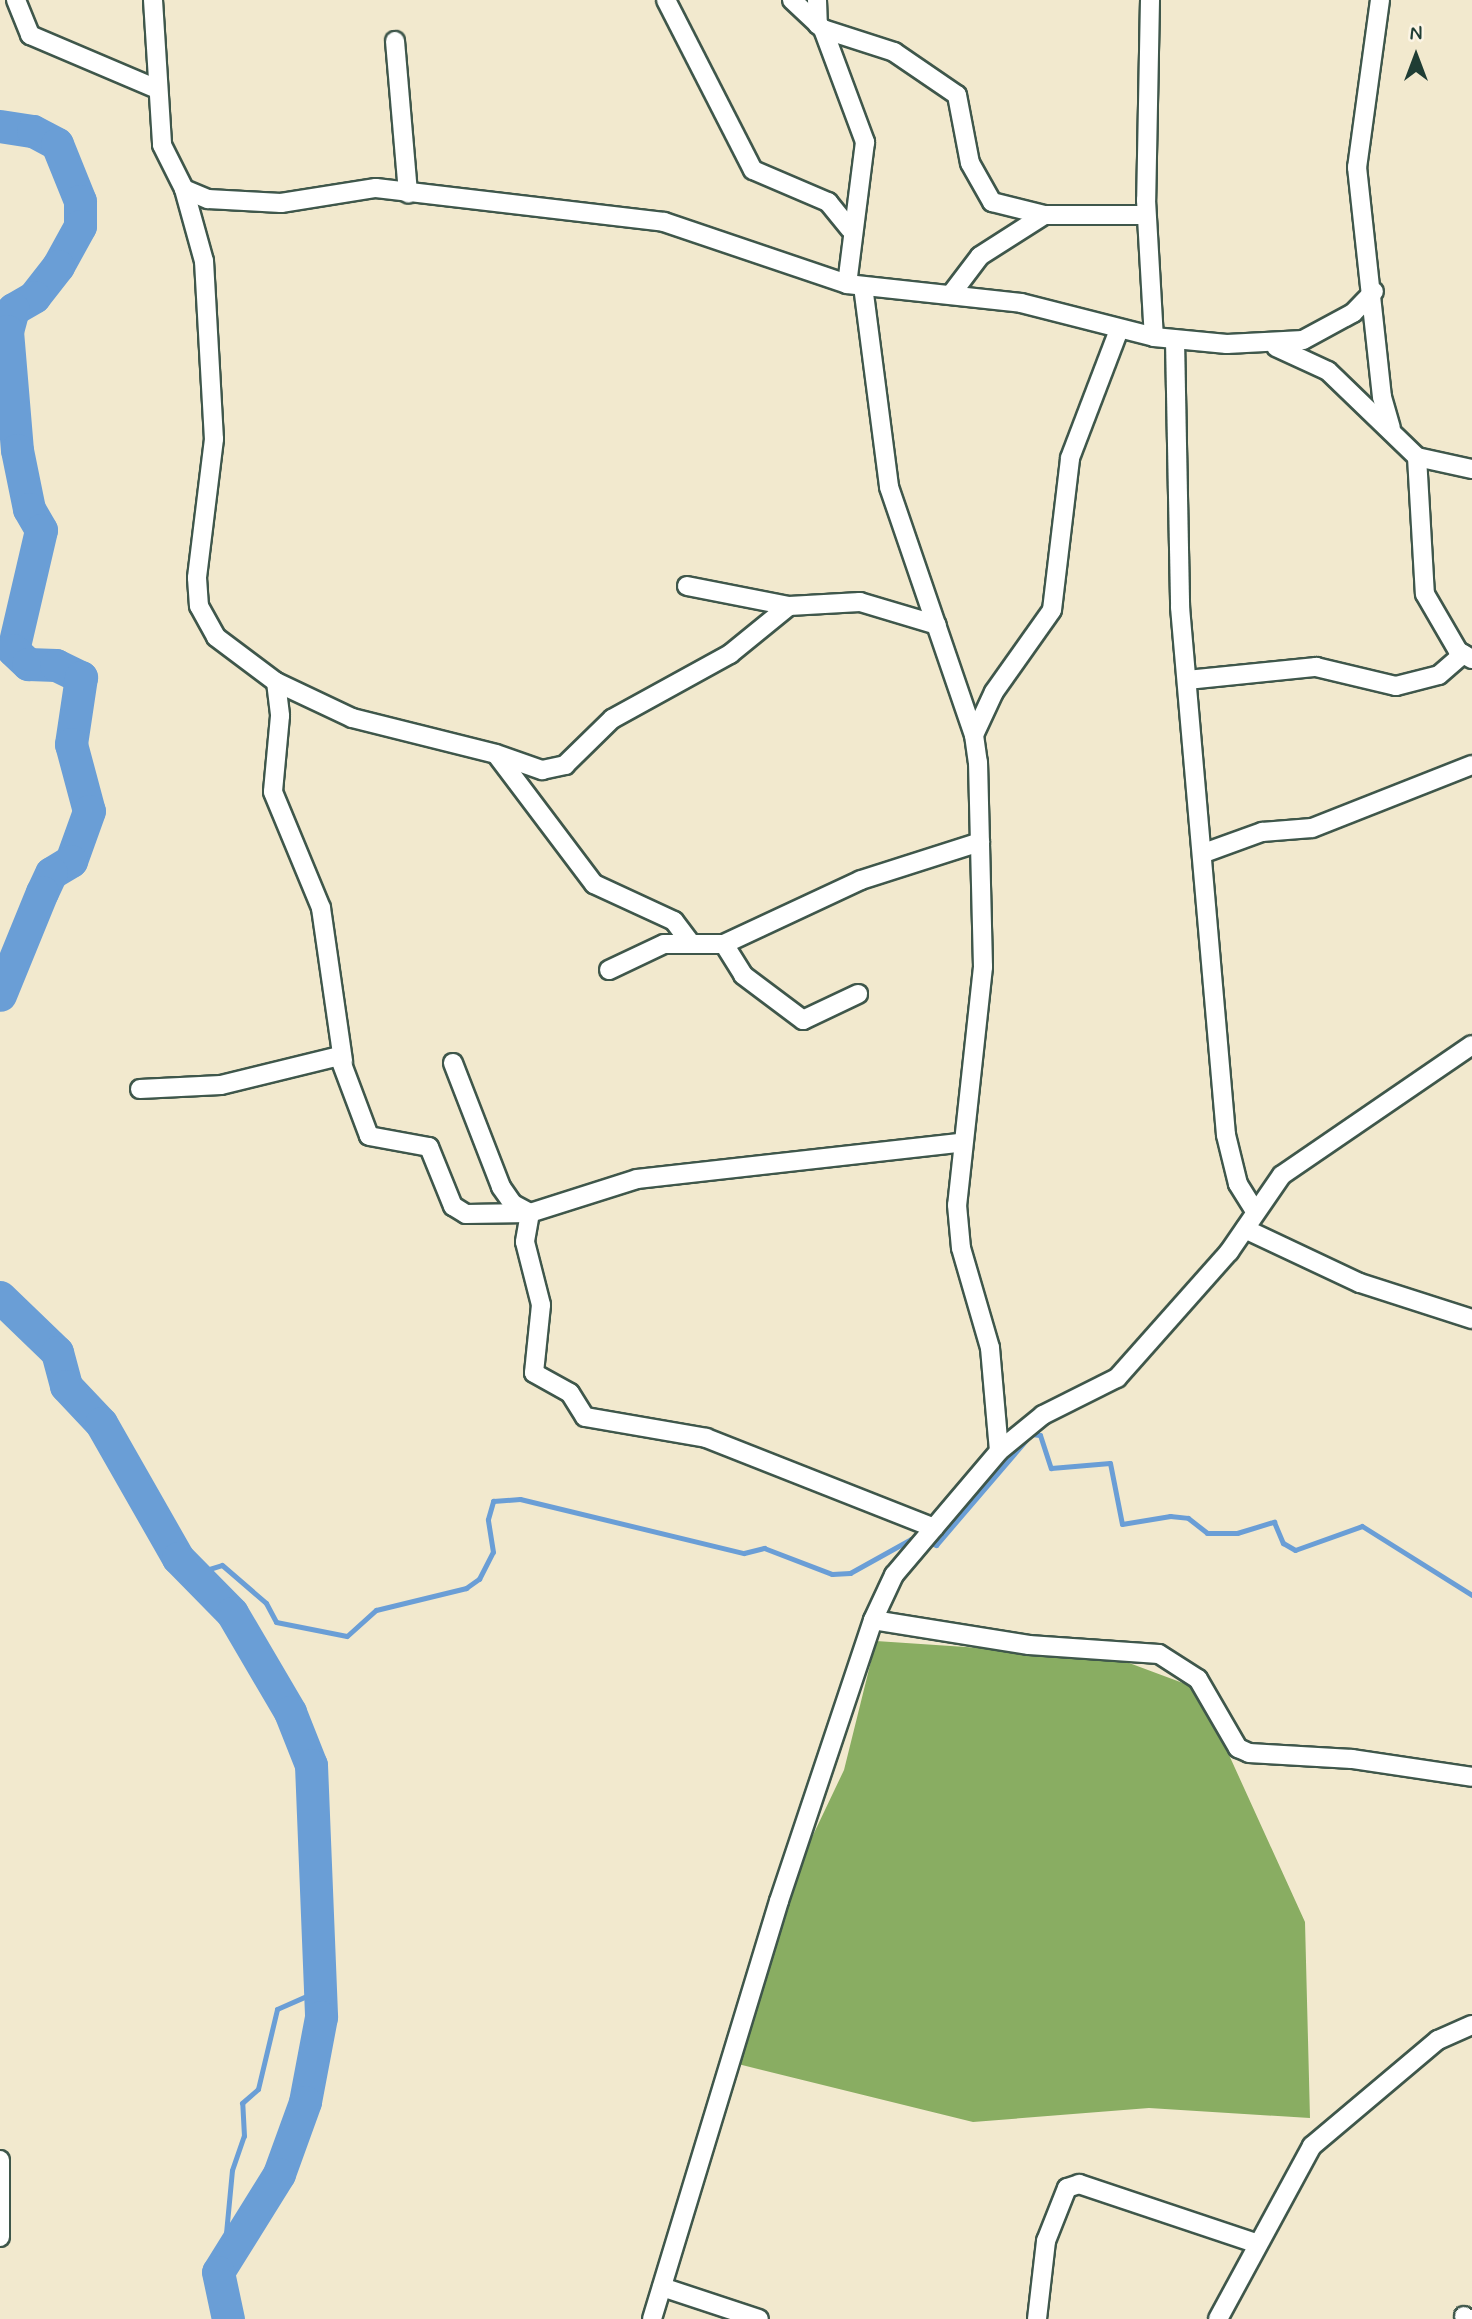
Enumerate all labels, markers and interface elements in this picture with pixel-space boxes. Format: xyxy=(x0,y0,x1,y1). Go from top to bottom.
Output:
north arrow xyxy=(1381,21,1451,91)
text: N xyxy=(1410,22,1422,47)

